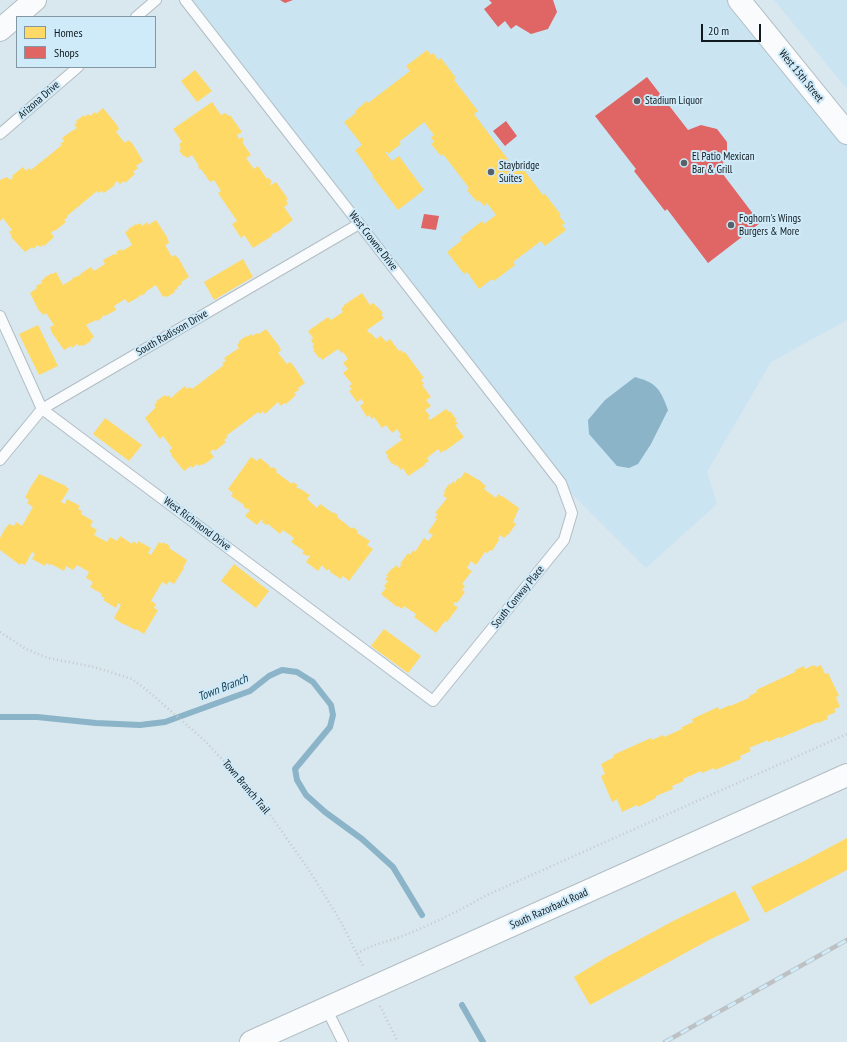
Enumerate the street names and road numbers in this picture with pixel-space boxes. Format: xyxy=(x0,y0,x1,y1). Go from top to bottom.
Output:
street label: West 15th Street xyxy=(776,47,826,105)
street label: Arizona Drive xyxy=(16,78,62,122)
street label: West Crowne Drive xyxy=(346,209,400,273)
street label: South Radisson Drive xyxy=(134,307,210,359)
street label: West Richmond Drive xyxy=(161,494,233,554)
street label: South Conway Place xyxy=(489,563,547,631)
street label: Town Branch Trail xyxy=(219,757,273,817)
street label: South Razorback Road xyxy=(508,886,590,932)

